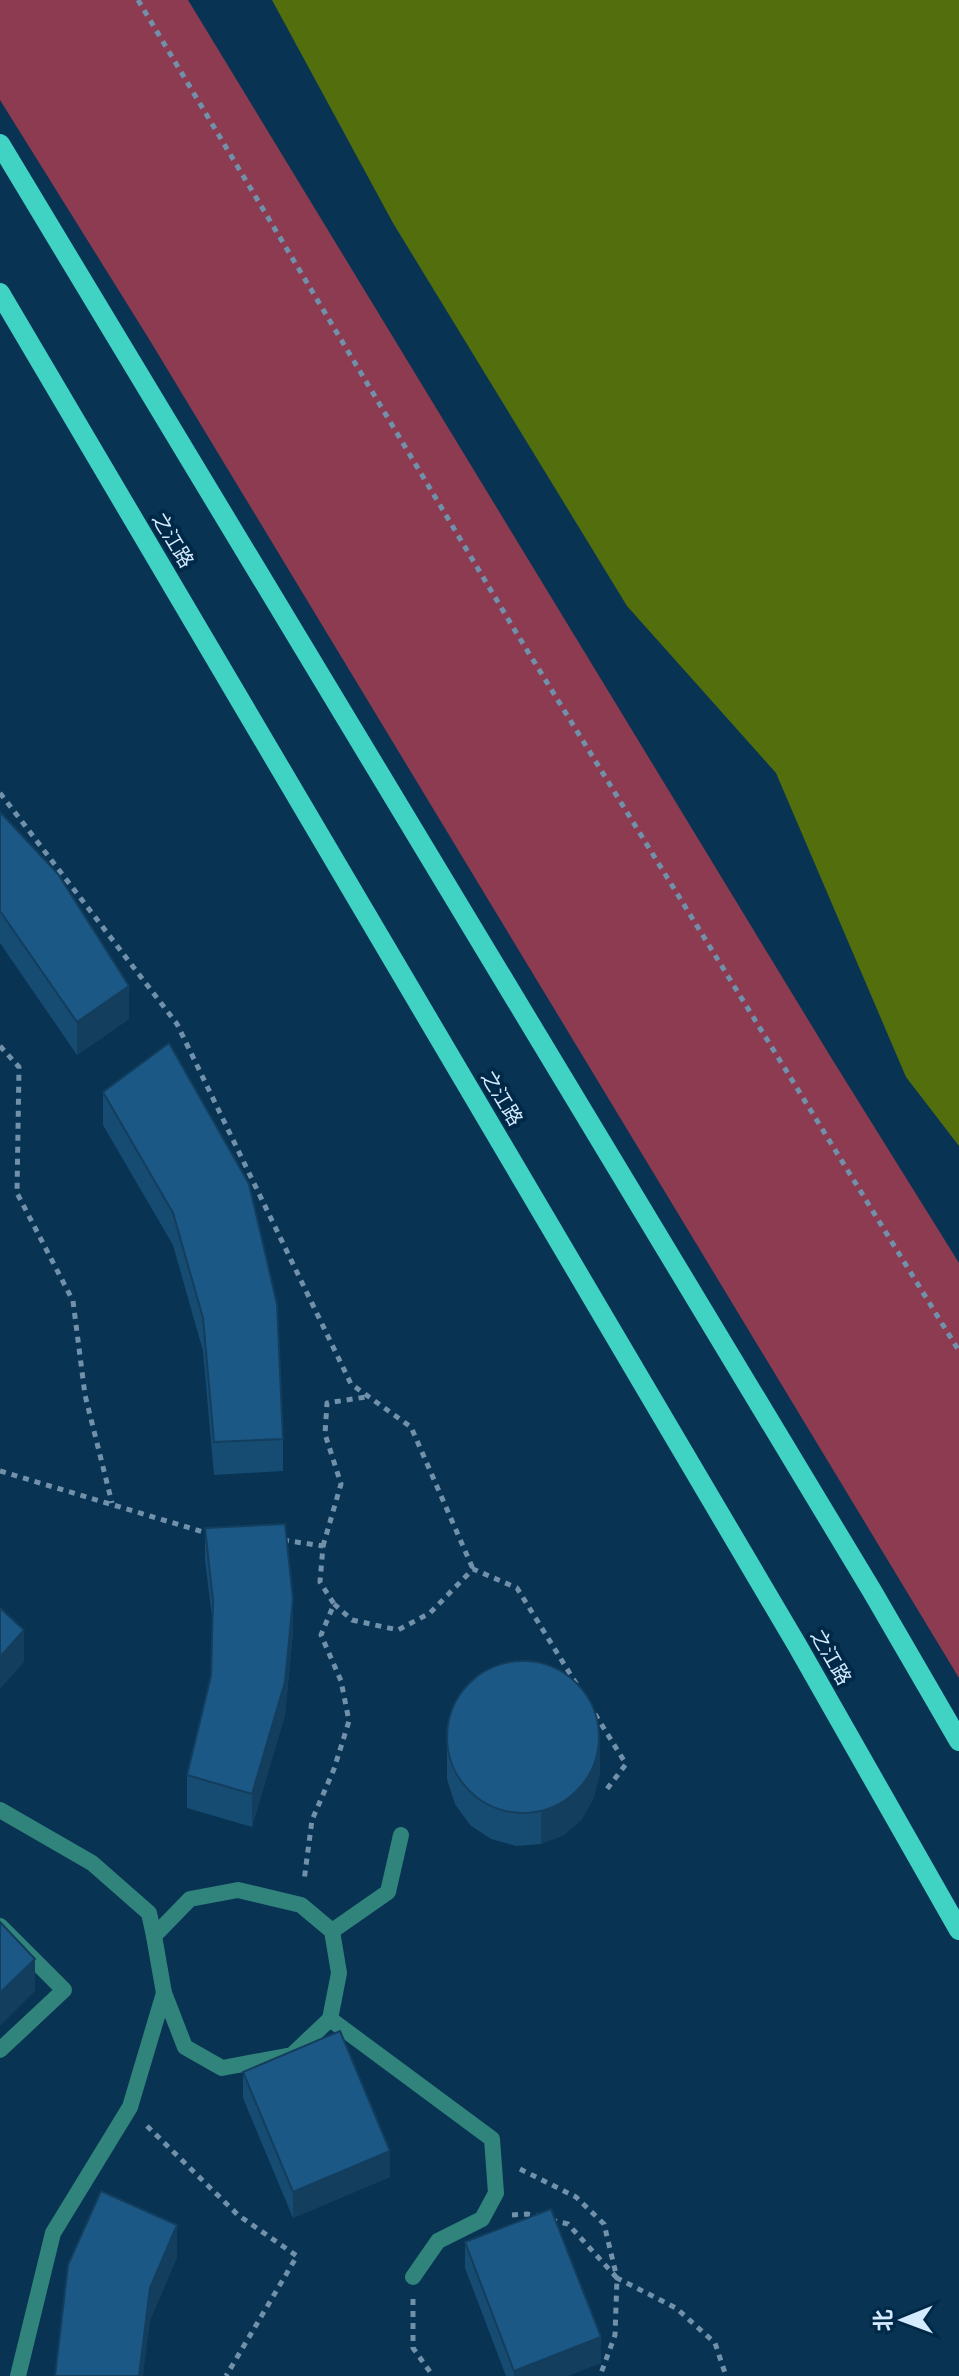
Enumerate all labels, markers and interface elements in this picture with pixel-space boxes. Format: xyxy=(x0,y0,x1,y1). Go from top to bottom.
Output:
street label: 之江路 xyxy=(148,508,200,571)
street label: 之江路 xyxy=(477,1066,529,1129)
street label: 之江路 xyxy=(806,1625,857,1688)
north arrow xyxy=(863,2280,943,2360)
text: 北 xyxy=(869,2309,896,2332)

